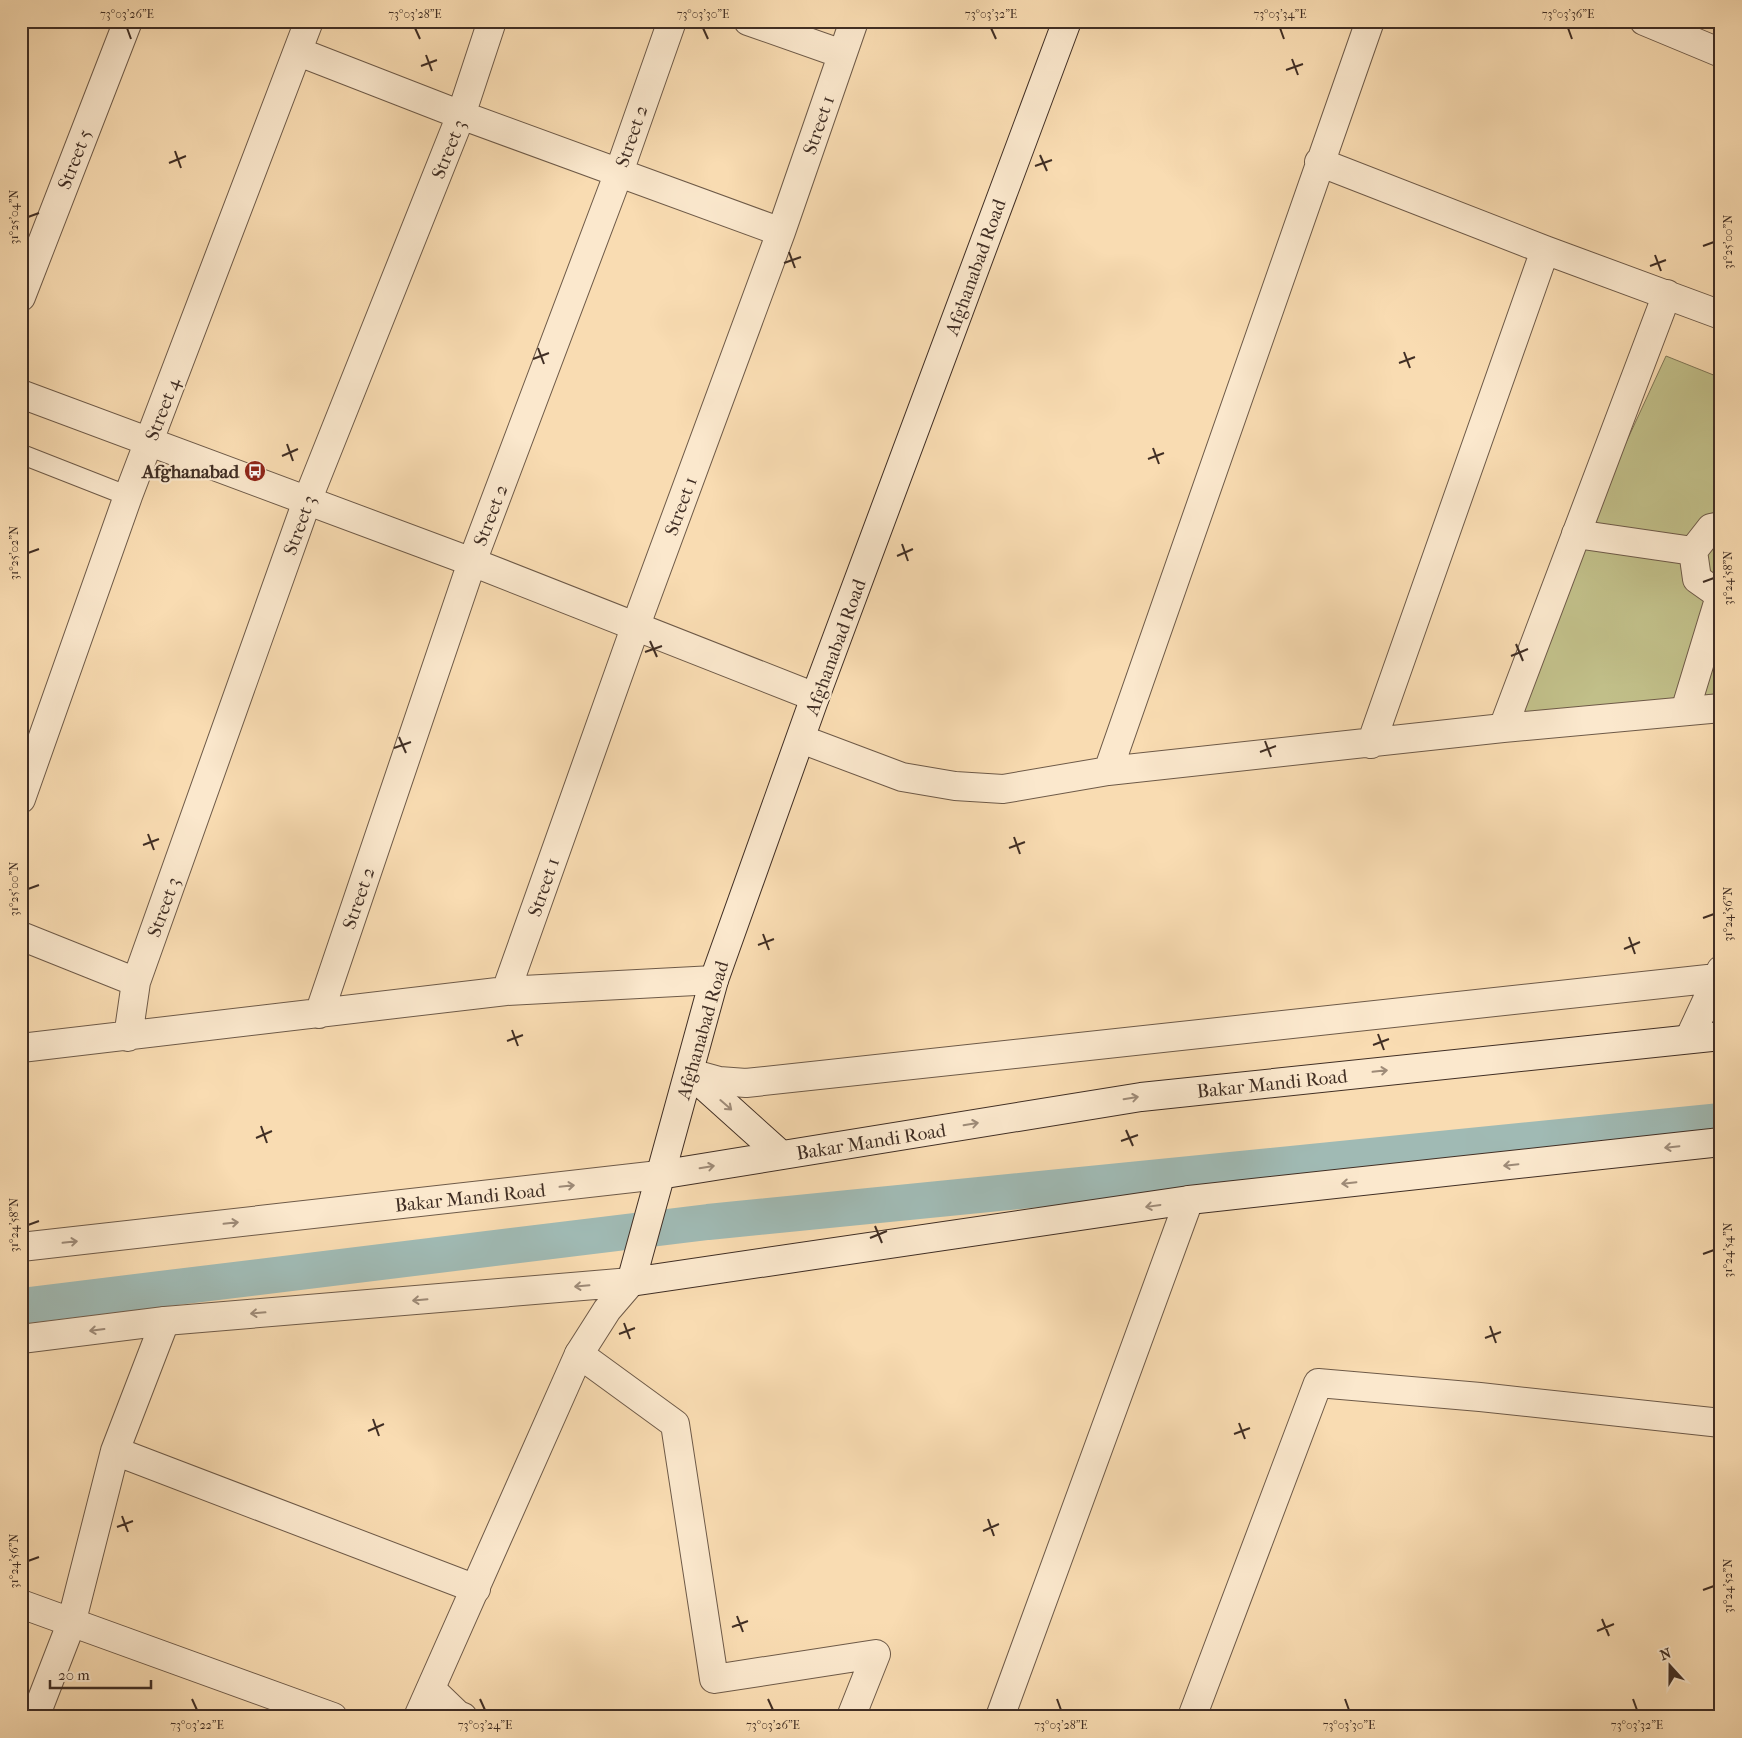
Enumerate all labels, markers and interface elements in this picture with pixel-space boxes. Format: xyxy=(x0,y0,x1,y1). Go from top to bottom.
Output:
text: 73°03'26"E xyxy=(100,7,154,21)
text: 73°03'28"E xyxy=(388,7,442,21)
text: 73°03'30"E xyxy=(677,7,729,21)
text: 73°03'32"E xyxy=(965,7,1017,21)
text: 73°03'34"E xyxy=(1253,7,1307,21)
text: 73°03'36"E xyxy=(1542,7,1594,21)
street label: Street 1 xyxy=(799,93,839,158)
street label: Street 2 xyxy=(611,102,653,170)
street label: Street 3 xyxy=(427,117,471,182)
street label: Street 5 xyxy=(53,126,96,192)
text: 31°25'04"N xyxy=(7,190,21,244)
street label: Afghanabad Road xyxy=(941,196,1011,339)
text: 31°25'00"N xyxy=(1721,215,1735,269)
street label: Street 4 xyxy=(141,374,185,444)
bus stop icon: Afghanabad xyxy=(243,459,267,483)
place label: Afghanabad xyxy=(141,461,240,483)
street label: Street 1 xyxy=(660,474,702,539)
street label: Street 2 xyxy=(469,481,513,549)
street label: Street 3 xyxy=(279,492,321,558)
text: 31°25'02"N xyxy=(7,526,21,580)
text: 31°24'58"N xyxy=(1721,551,1735,605)
street label: Afghanabad Road xyxy=(801,576,871,719)
street label: Street 1 xyxy=(524,855,564,920)
text: 31°25'00"N xyxy=(7,862,21,916)
street label: Street 2 xyxy=(338,864,380,932)
street label: Street 3 xyxy=(143,874,185,940)
text: 31°24'56"N xyxy=(1721,887,1735,941)
street label: Afghanabad Road xyxy=(672,958,733,1103)
street label: Bakar Mandi Road xyxy=(1196,1065,1349,1103)
one-way arrow xyxy=(1371,1066,1387,1076)
one-way arrow xyxy=(1123,1093,1139,1103)
one-way arrow xyxy=(720,1099,733,1111)
street label: Bakar Mandi Road xyxy=(795,1119,948,1165)
one-way arrow xyxy=(962,1119,978,1129)
one-way arrow xyxy=(1665,1142,1681,1152)
one-way arrow xyxy=(1503,1160,1519,1170)
one-way arrow xyxy=(698,1162,714,1172)
one-way arrow xyxy=(1342,1178,1358,1188)
street label: Bakar Mandi Road xyxy=(394,1179,547,1217)
one-way arrow xyxy=(558,1181,574,1191)
text: 31°24'58"N xyxy=(7,1198,21,1252)
one-way arrow xyxy=(1145,1201,1161,1211)
one-way arrow xyxy=(223,1218,239,1228)
text: 31°24'54"N xyxy=(1721,1222,1735,1278)
one-way arrow xyxy=(61,1237,77,1247)
one-way arrow xyxy=(574,1282,590,1291)
one-way arrow xyxy=(413,1295,429,1305)
one-way arrow xyxy=(251,1309,267,1318)
one-way arrow xyxy=(89,1325,105,1335)
text: 31°24'56"N xyxy=(7,1534,21,1588)
text: 31°24'52"N xyxy=(1721,1559,1735,1613)
north arrow xyxy=(1644,1640,1694,1690)
text: N xyxy=(1658,1644,1674,1664)
scale bar xyxy=(50,1658,151,1690)
text: 20 m xyxy=(58,1666,90,1684)
text: 73°03'22"E xyxy=(170,1718,224,1732)
text: 73°03'24"E xyxy=(458,1718,512,1732)
text: 73°03'26"E xyxy=(746,1718,800,1732)
text: 73°03'28"E xyxy=(1034,1718,1088,1732)
text: 73°03'30"E xyxy=(1323,1718,1375,1732)
text: 73°03'32"E xyxy=(1611,1718,1663,1732)

